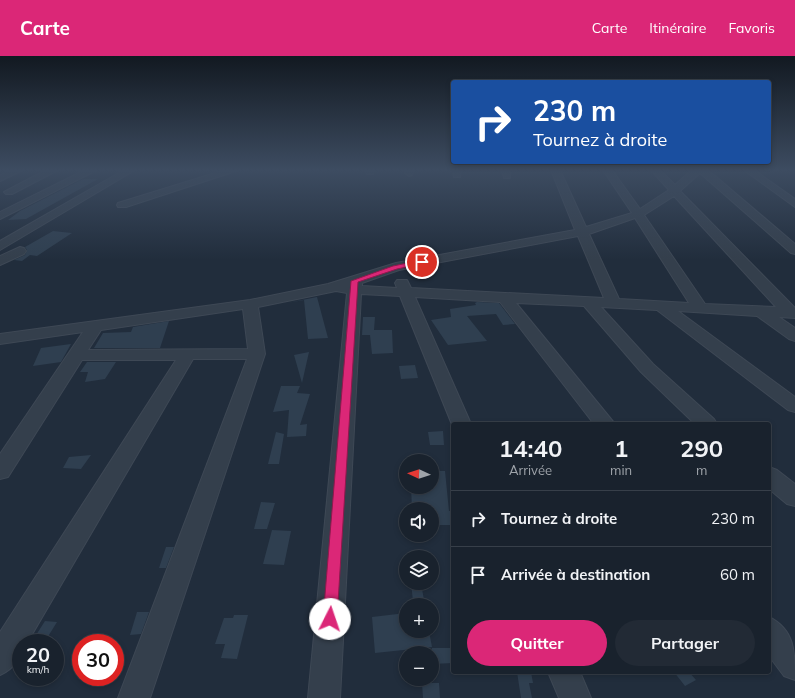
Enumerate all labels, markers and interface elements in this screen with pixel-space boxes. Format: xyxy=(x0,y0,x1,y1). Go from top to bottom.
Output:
text: Carte xyxy=(20,16,70,40)
text: Carte xyxy=(592,19,627,37)
text: Itinéraire xyxy=(649,19,706,37)
text: Favoris xyxy=(728,19,775,37)
text: 230 m xyxy=(533,93,616,128)
icon: right xyxy=(467,96,519,148)
text: Tournez à droite xyxy=(533,128,667,151)
pin xyxy=(405,245,439,279)
icon: arrive xyxy=(411,251,433,273)
text: 14:40 xyxy=(499,433,562,463)
text: 1 xyxy=(614,433,628,463)
text: 290 xyxy=(680,433,723,463)
north arrow xyxy=(399,454,439,494)
map controls xyxy=(399,454,439,686)
text: Arrivée xyxy=(509,462,552,478)
text: min xyxy=(610,462,632,478)
text: m xyxy=(696,462,707,478)
button: sound xyxy=(399,502,439,542)
icon: right xyxy=(467,508,489,530)
text: Tournez à droite xyxy=(501,509,617,528)
text: 230 m xyxy=(711,509,755,528)
button: layers xyxy=(399,550,439,590)
icon: arrive xyxy=(467,564,489,586)
text: Arrivée à destination xyxy=(501,565,650,584)
text: 60 m xyxy=(720,565,755,584)
position arrow xyxy=(309,598,351,640)
button: + xyxy=(399,598,439,638)
button: Quitter xyxy=(467,620,607,666)
button: Partager xyxy=(615,620,755,666)
speed limit sign: 30 xyxy=(72,634,124,686)
text: 20 xyxy=(26,642,50,667)
button: − xyxy=(399,646,439,686)
text: km/h xyxy=(27,663,49,676)

